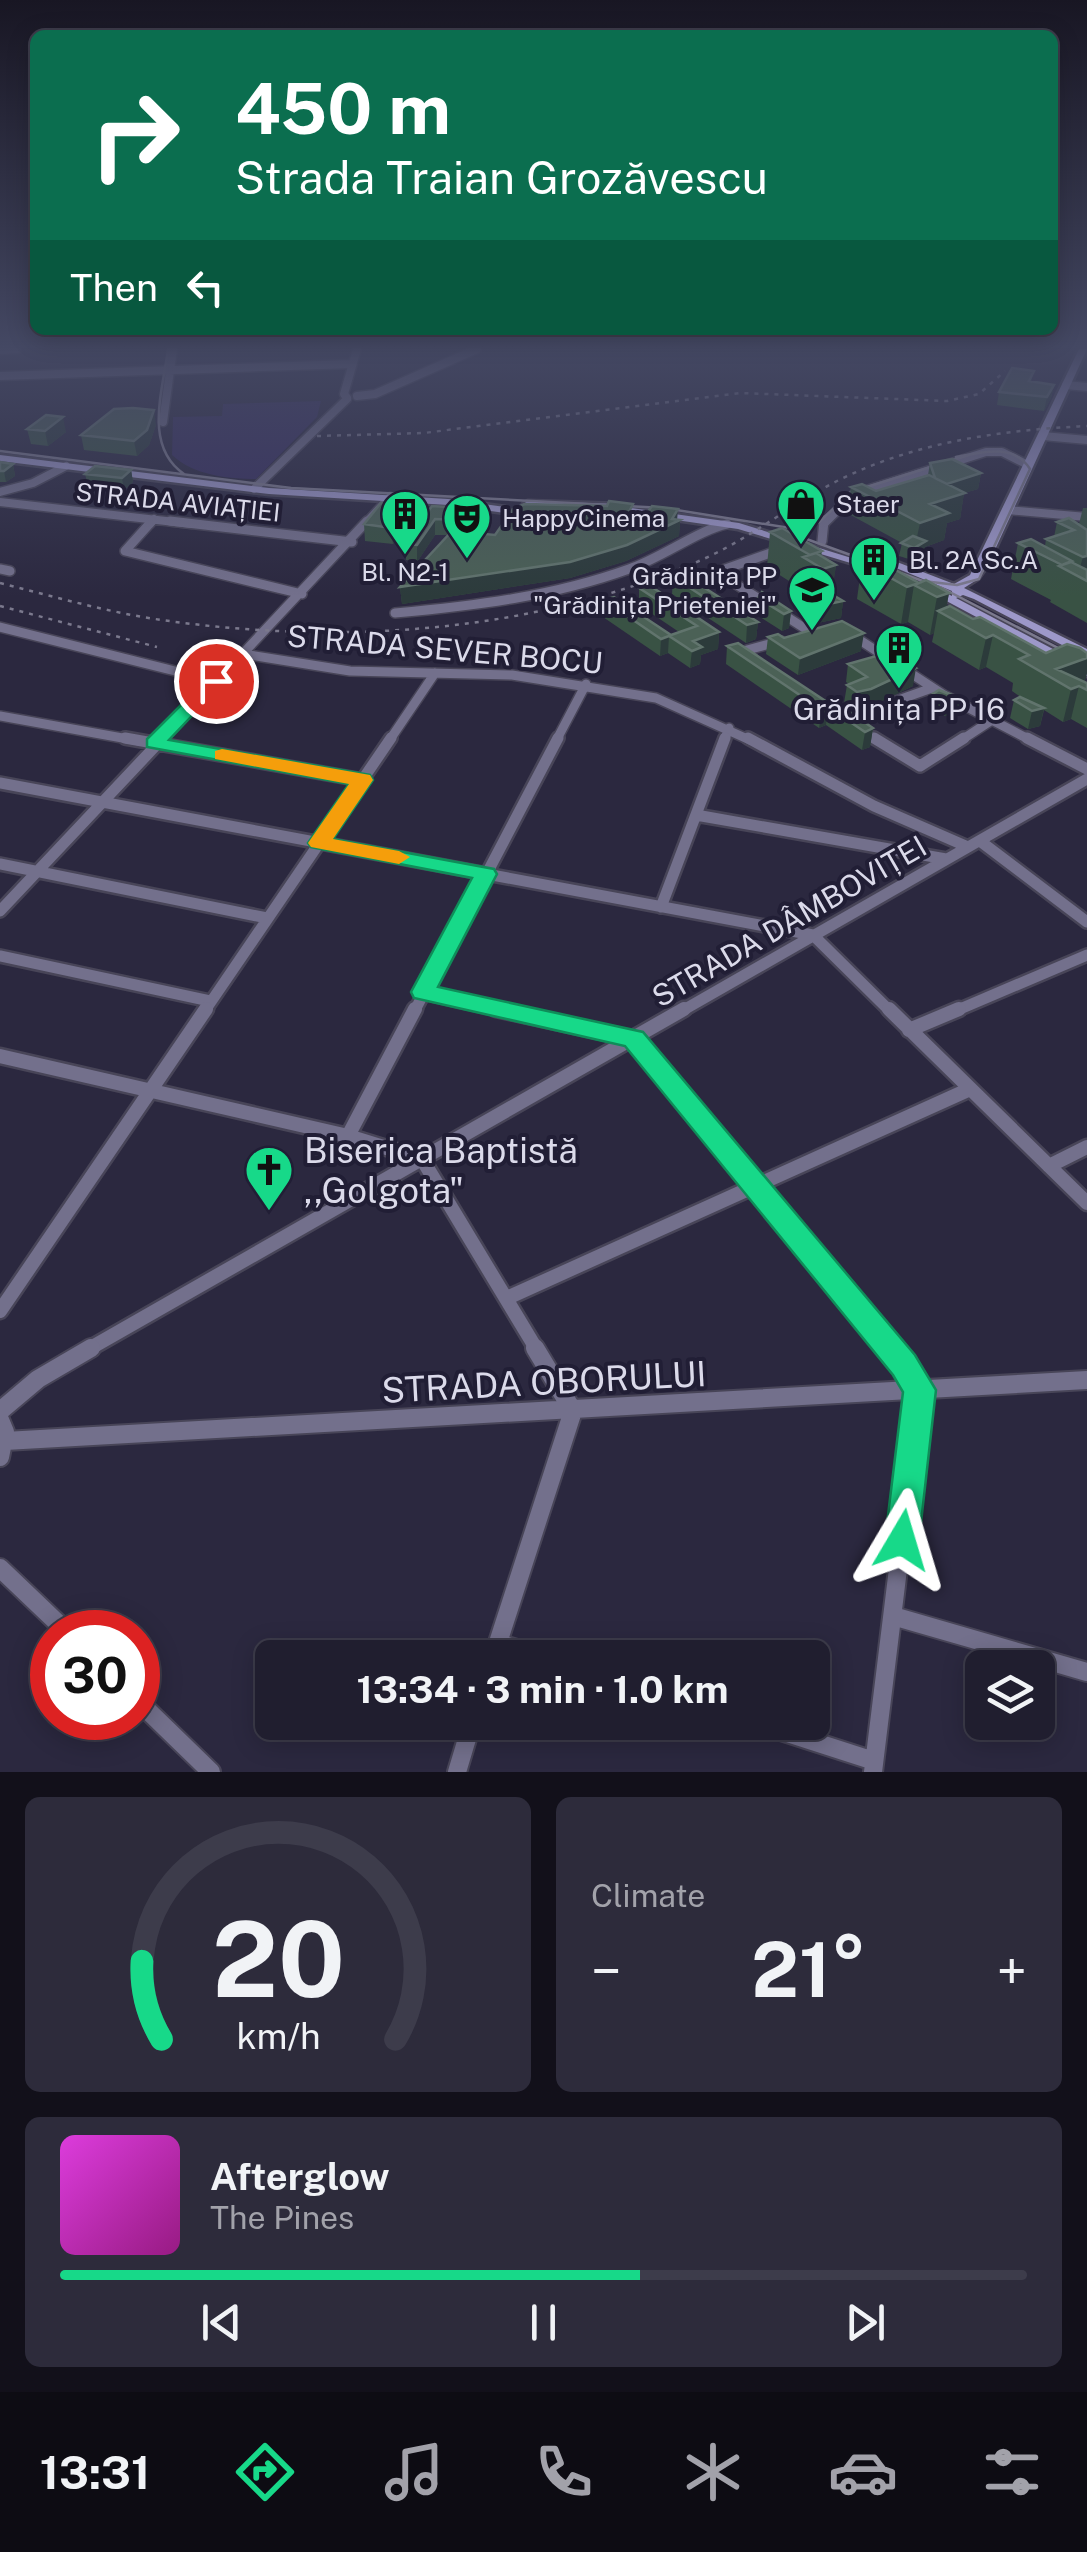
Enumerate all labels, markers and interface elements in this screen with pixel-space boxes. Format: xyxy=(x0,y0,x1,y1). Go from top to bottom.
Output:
text: 450 m xyxy=(235,67,451,150)
icon: right xyxy=(70,70,200,200)
text: Strada Traian Grozăvescu xyxy=(235,151,768,204)
icon: left xyxy=(178,260,233,315)
text: Then xyxy=(70,265,158,310)
street label: STRADA AVIAȚIEI xyxy=(74,476,282,528)
shop icon: Staer xyxy=(775,478,827,546)
building icon: Bl. N2-1 xyxy=(379,488,431,556)
place label: Staer xyxy=(836,489,900,519)
theatre icon: HappyCinema xyxy=(441,492,493,560)
place label: HappyCinema xyxy=(502,503,665,533)
building icon: Bl. 2A Sc.A xyxy=(848,534,900,602)
place label: Bl. 2A Sc.A xyxy=(909,545,1038,575)
place label: Bl. N2-1 xyxy=(361,557,449,587)
place label: Grădinița PP "Grădinița Prieteniei" xyxy=(533,561,777,620)
school or university icon: Grădinița PP "Grădinița Prieteniei" xyxy=(786,564,838,632)
street label: STRADA SEVER BOCU xyxy=(286,617,604,681)
building icon: Grădinița PP 16 xyxy=(873,622,925,690)
pin xyxy=(174,639,259,724)
icon: arrive xyxy=(189,654,244,709)
place label: Grădinița PP 16 xyxy=(793,691,1005,727)
street label: STRADA DÂMBOVIȚEI xyxy=(645,828,933,1014)
place label: Biserica Baptistă ,,Golgota" xyxy=(304,1130,578,1211)
church icon: Biserica Baptistă ,,Golgota" xyxy=(243,1144,295,1212)
street label: STRADA OBORULUI xyxy=(381,1353,707,1411)
position arrow xyxy=(850,1488,954,1592)
speed limit sign: 30 xyxy=(30,1610,160,1740)
map controls xyxy=(965,1650,1055,1740)
button: layers xyxy=(965,1650,1055,1740)
text: 13:34 · 3 min · 1.0 km xyxy=(357,1667,728,1712)
text: Climate xyxy=(591,1877,705,1914)
text: 20 xyxy=(211,1898,345,2020)
text: 21° xyxy=(751,1926,867,2014)
text: − xyxy=(591,1939,622,2003)
text: + xyxy=(997,1939,1027,2003)
text: km/h xyxy=(236,2015,320,2057)
text: Afterglow xyxy=(210,2154,390,2199)
text: The Pines xyxy=(210,2199,354,2236)
icon: previous xyxy=(194,2295,249,2350)
icon: pause xyxy=(516,2295,571,2350)
icon: next xyxy=(838,2295,893,2350)
icon: directions xyxy=(230,2437,300,2507)
icon: music xyxy=(379,2437,449,2507)
icon: phone xyxy=(529,2437,599,2507)
icon: climate xyxy=(678,2437,748,2507)
icon: car xyxy=(828,2437,898,2507)
icon: filters xyxy=(977,2437,1047,2507)
text: 13:31 xyxy=(40,2446,150,2499)

